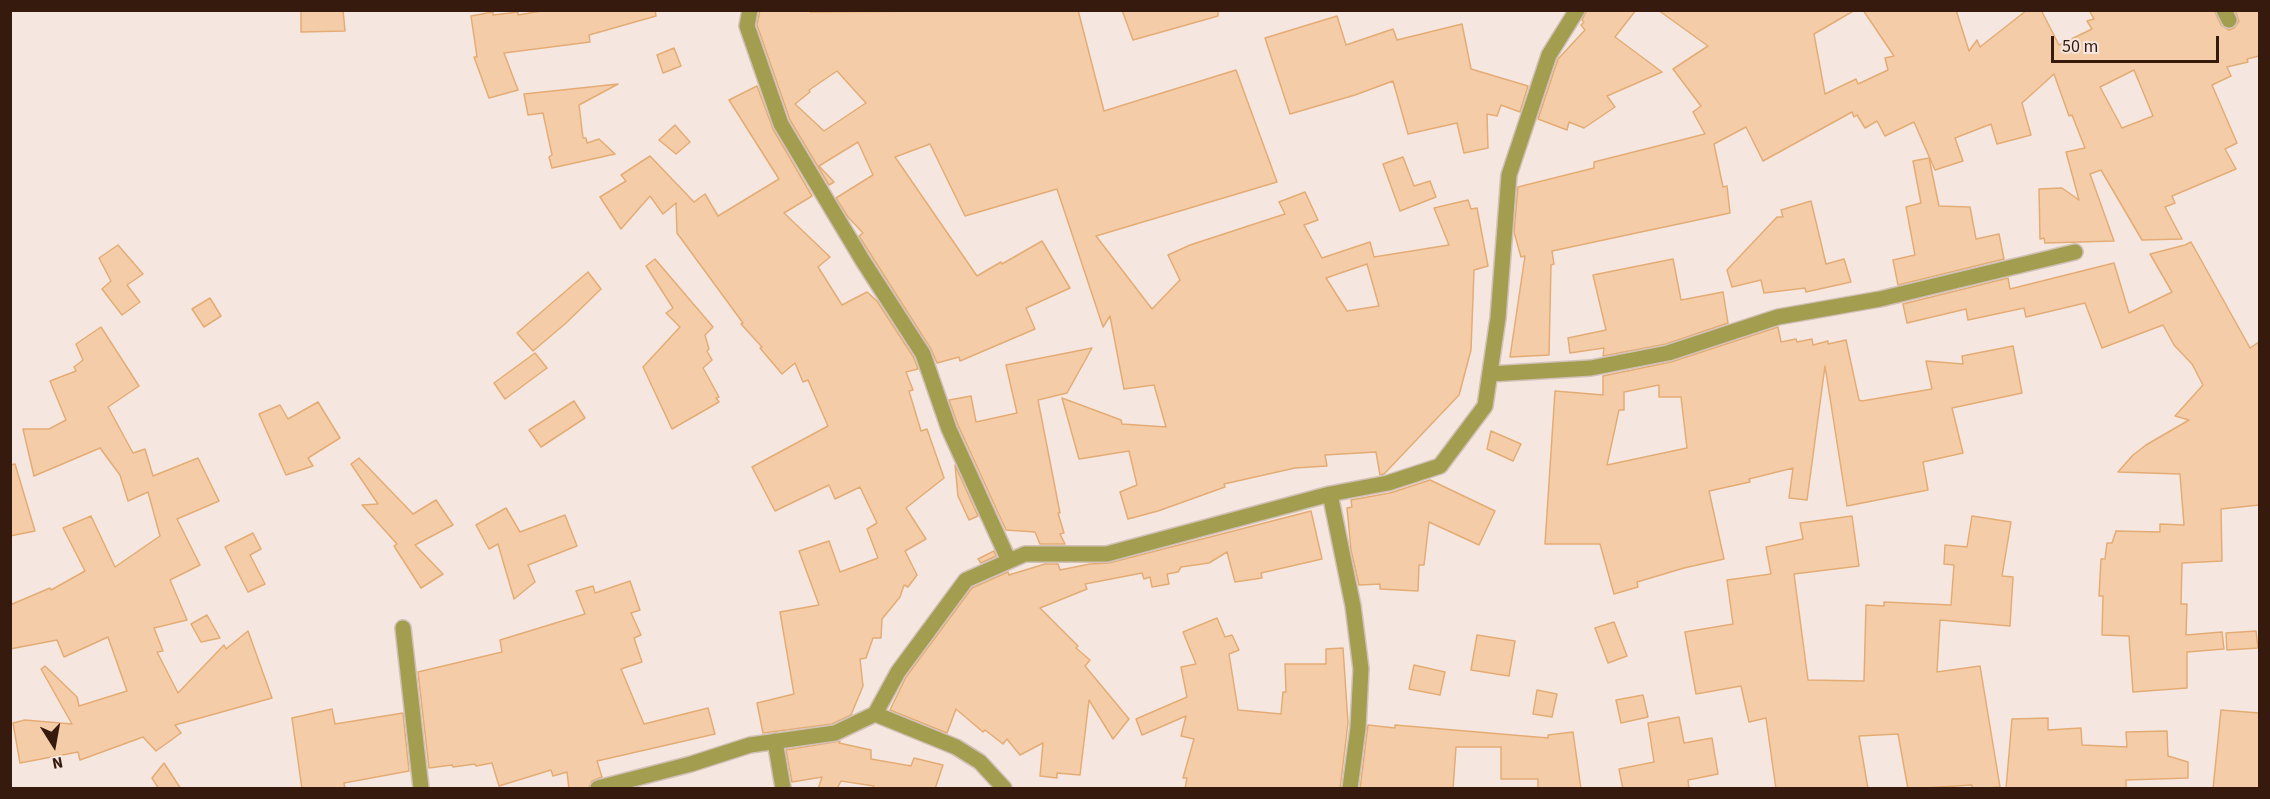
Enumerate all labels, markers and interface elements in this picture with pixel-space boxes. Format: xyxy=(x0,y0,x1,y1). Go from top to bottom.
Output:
scale bar xyxy=(2054,24,2222,62)
text: 50 m xyxy=(2062,34,2098,59)
north arrow xyxy=(24,715,84,775)
text: N xyxy=(50,751,65,774)

